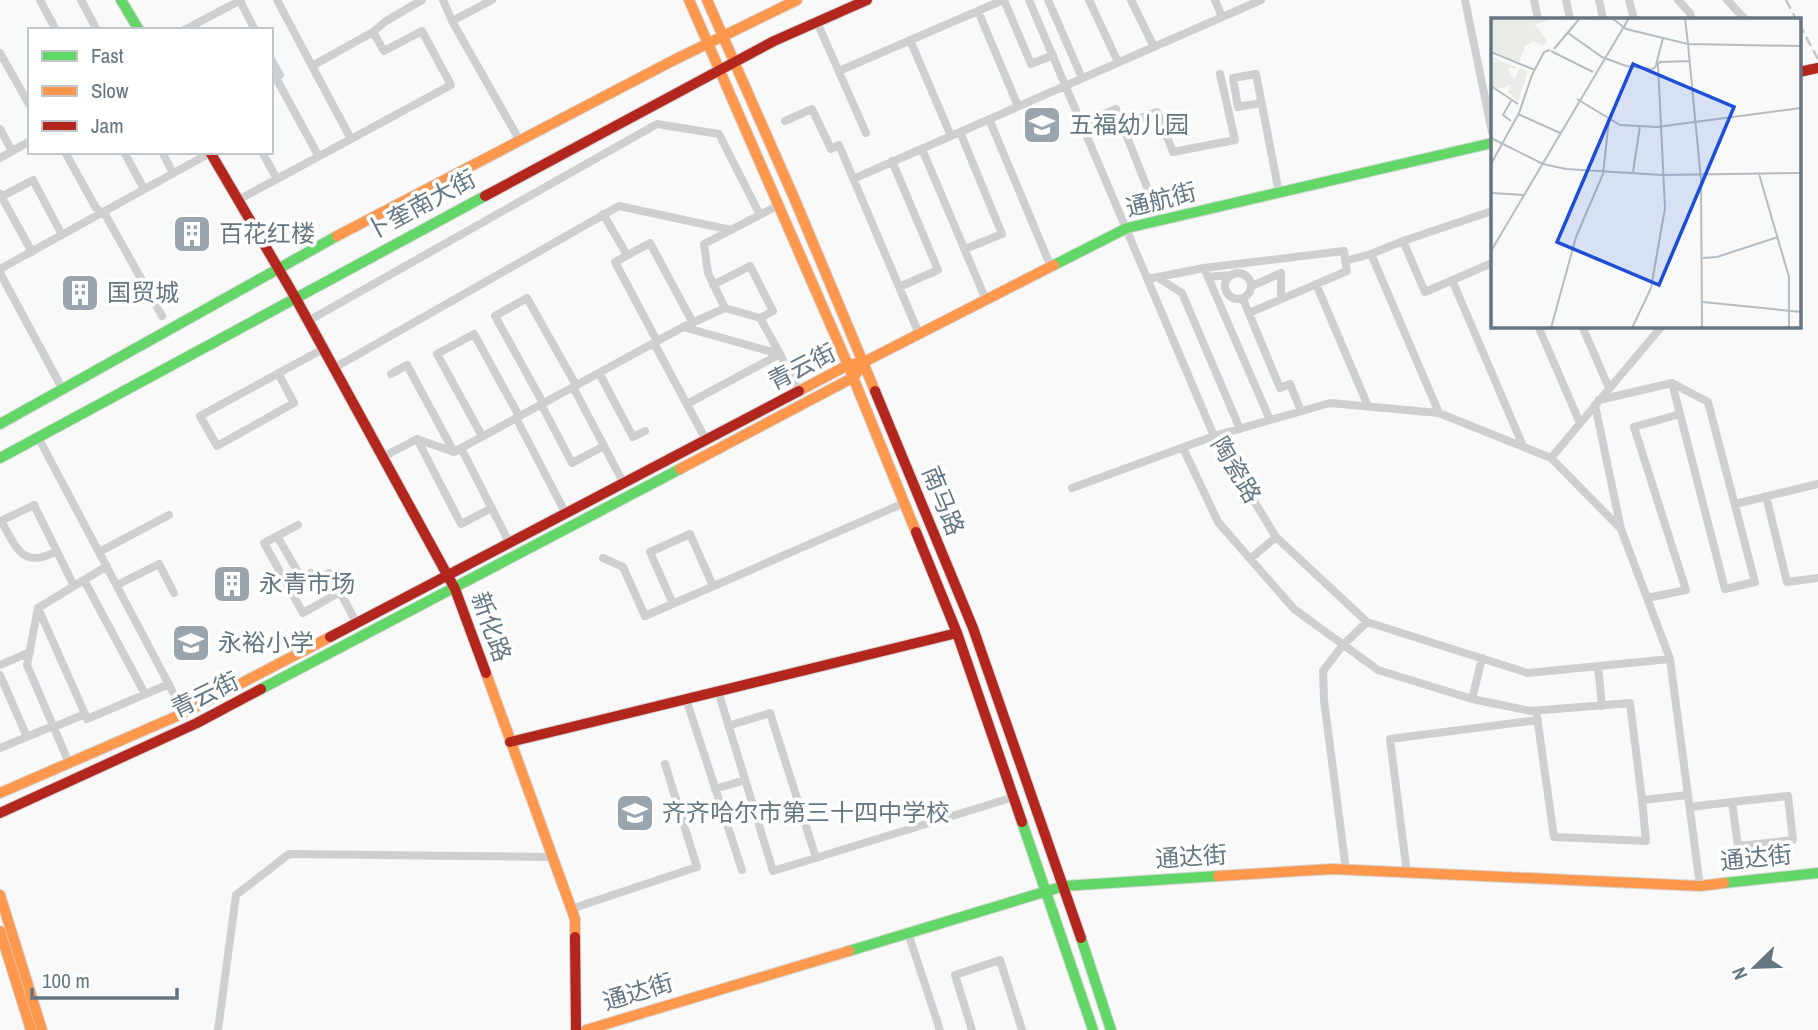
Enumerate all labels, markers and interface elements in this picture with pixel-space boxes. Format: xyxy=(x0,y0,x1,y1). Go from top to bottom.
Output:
inset map xyxy=(1491,18,1800,327)
legend xyxy=(28,28,273,154)
text: Fast xyxy=(91,41,124,70)
text: Slow xyxy=(91,76,129,105)
school or university icon: 五福幼儿园 xyxy=(1021,104,1063,146)
place label: 五福幼儿园 xyxy=(1069,108,1189,140)
text: Jam xyxy=(91,111,124,140)
street label: 卜奎南大街 xyxy=(360,162,481,246)
street label: 通航街 xyxy=(1122,175,1200,223)
building icon: 百花红楼 xyxy=(171,213,213,255)
place label: 百花红楼 xyxy=(219,217,315,249)
building icon: 国贸城 xyxy=(59,272,101,314)
place label: 国贸城 xyxy=(107,276,179,308)
street label: 青云街 xyxy=(762,336,841,397)
street label: 陶瓷路 xyxy=(1205,430,1269,509)
street label: 南马路 xyxy=(916,461,972,540)
building icon: 永青市场 xyxy=(211,563,253,605)
place label: 永青市场 xyxy=(259,567,355,599)
street label: 新化路 xyxy=(465,587,519,666)
school or university icon: 永裕小学 xyxy=(170,622,212,664)
place label: 永裕小学 xyxy=(218,626,314,658)
street label: 青云街 xyxy=(165,664,244,724)
school or university icon: 齐齐哈尔市第三十四中学校 xyxy=(614,792,656,834)
place label: 齐齐哈尔市第三十四中学校 xyxy=(662,796,950,828)
street label: 通达街 xyxy=(1718,837,1793,877)
street label: 通达街 xyxy=(1154,838,1228,874)
north arrow xyxy=(1720,932,1790,1002)
scale bar xyxy=(32,956,177,1000)
text: N xyxy=(1725,963,1754,984)
street label: 通达街 xyxy=(599,965,677,1017)
text: 100 m xyxy=(42,966,90,995)

